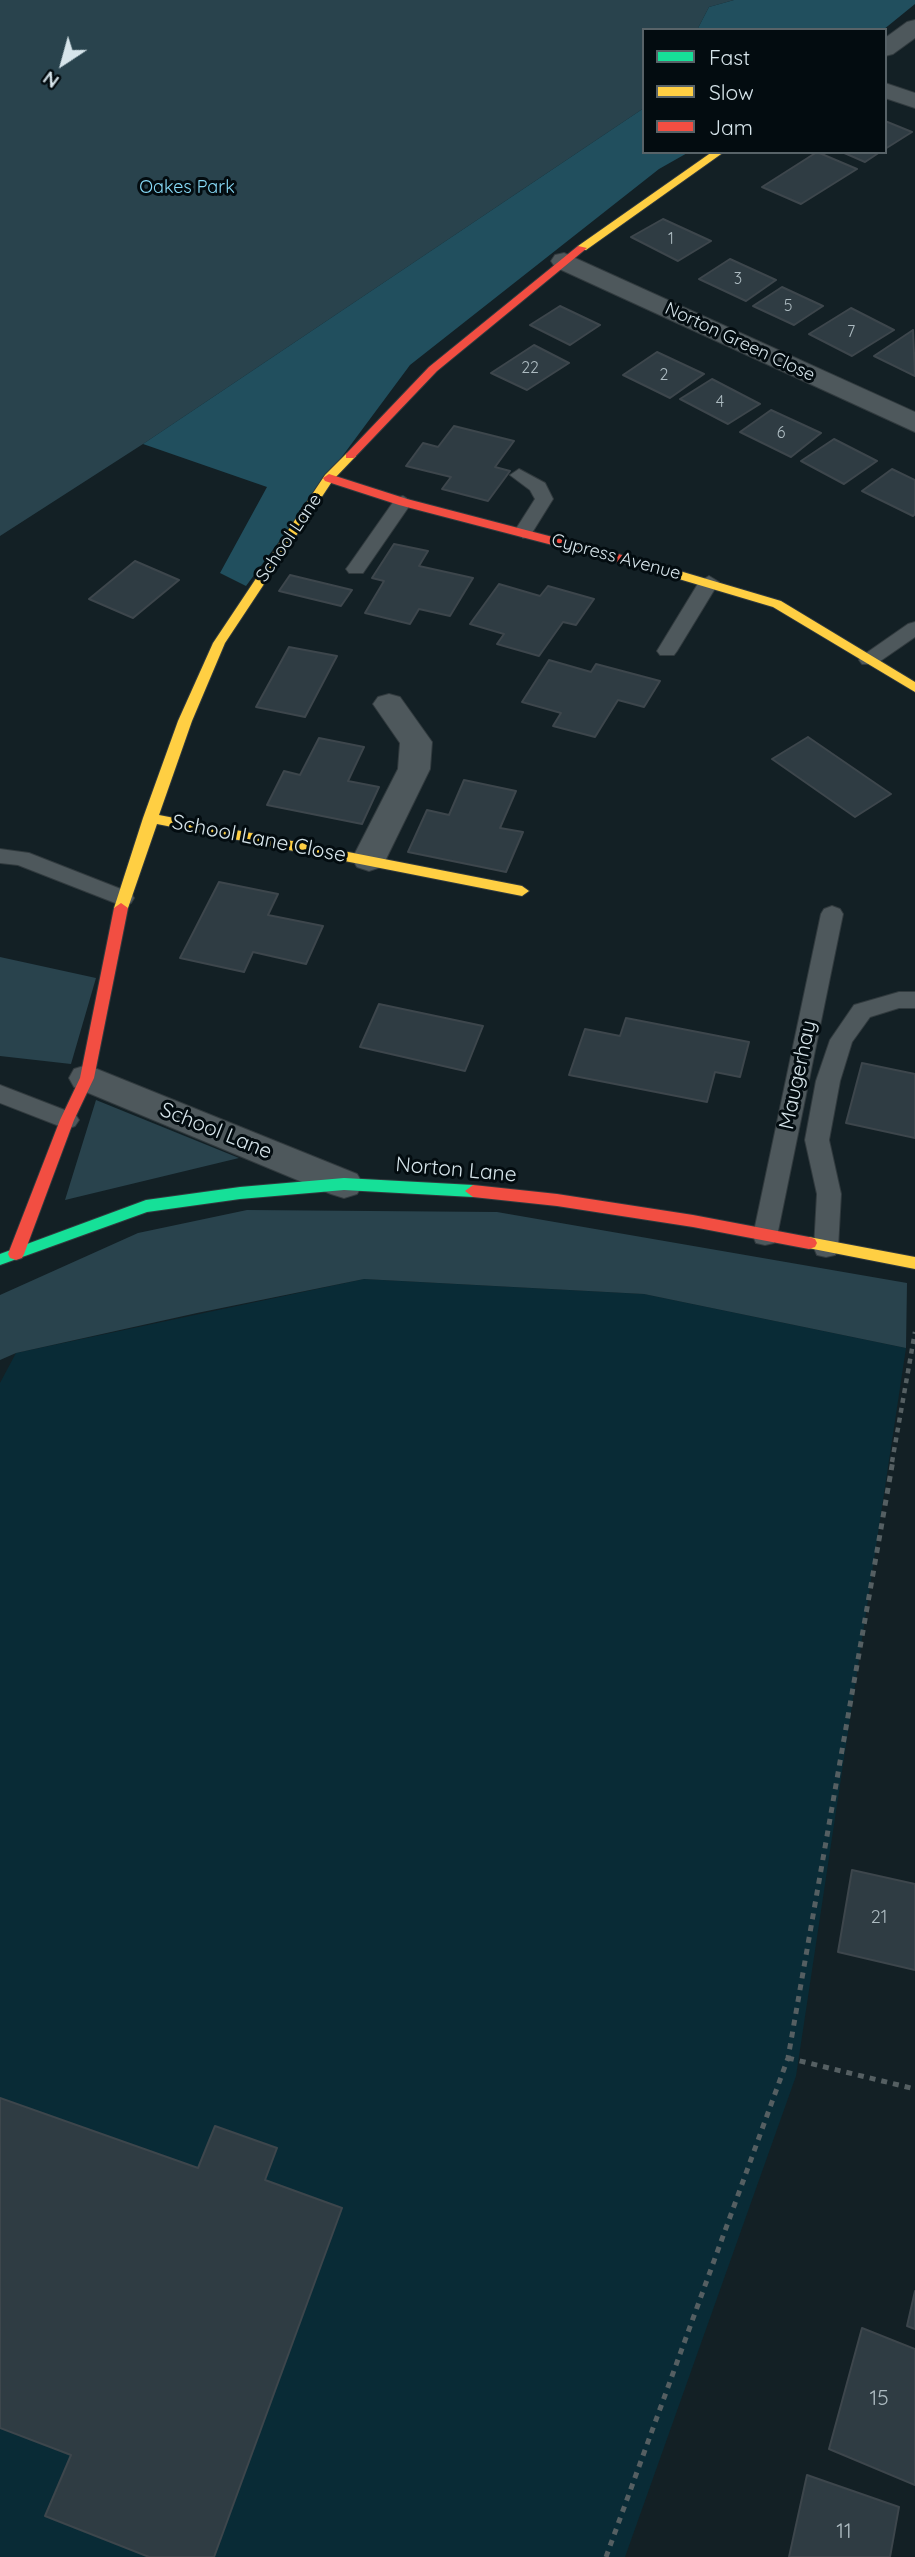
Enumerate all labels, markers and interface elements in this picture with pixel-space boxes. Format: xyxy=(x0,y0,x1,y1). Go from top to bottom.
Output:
north arrow xyxy=(28,28,98,98)
legend xyxy=(642,28,887,154)
text: Fast xyxy=(709,44,750,70)
text: N xyxy=(38,66,63,94)
text: Slow xyxy=(709,79,754,105)
text: Jam xyxy=(709,114,753,140)
park label: Oakes Park xyxy=(139,177,235,199)
house number: 1 xyxy=(668,229,674,249)
house number: 3 xyxy=(734,269,742,289)
house number: 5 xyxy=(784,296,792,316)
street label: Norton Green Close xyxy=(662,298,818,386)
house number: 7 xyxy=(847,322,855,342)
house number: 22 xyxy=(521,358,539,378)
house number: 2 xyxy=(660,365,668,385)
house number: 4 xyxy=(716,392,724,412)
house number: 6 xyxy=(777,423,785,443)
street label: School Lane xyxy=(252,490,326,586)
street label: Cypress Avenue xyxy=(549,529,683,585)
street label: School Lane Close xyxy=(170,810,348,868)
street label: Maugerhay xyxy=(774,1018,822,1132)
street label: School Lane xyxy=(156,1097,276,1165)
street label: Norton Lane xyxy=(394,1152,518,1188)
house number: 21 xyxy=(871,1907,887,1929)
house number: 15 xyxy=(869,2386,889,2412)
house number: 11 xyxy=(836,2519,852,2545)

